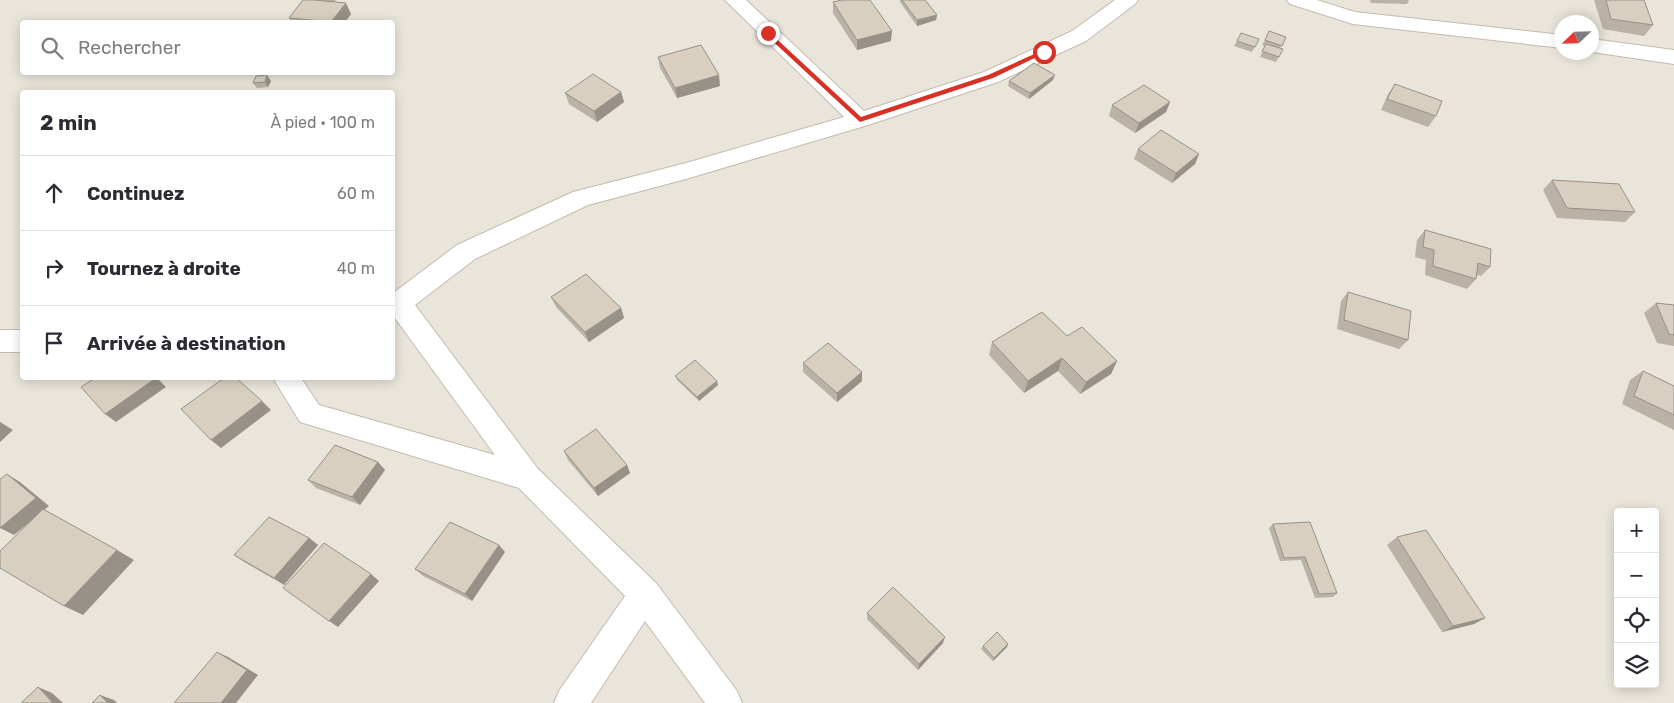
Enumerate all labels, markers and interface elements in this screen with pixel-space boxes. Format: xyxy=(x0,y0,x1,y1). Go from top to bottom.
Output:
north arrow xyxy=(1554,15,1599,60)
search box xyxy=(20,20,395,75)
route end xyxy=(757,22,780,45)
icon: search xyxy=(38,34,66,62)
text: Rechercher xyxy=(78,36,181,59)
route start xyxy=(1033,41,1056,64)
text: 2 min xyxy=(40,110,97,135)
text: À pied · 100 m xyxy=(270,113,375,132)
icon: ahead xyxy=(40,179,68,207)
text: Continuez xyxy=(87,182,185,205)
text: 60 m xyxy=(337,184,375,203)
icon: right xyxy=(40,254,68,282)
text: Tournez à droite xyxy=(87,257,241,280)
text: 40 m xyxy=(337,259,375,278)
icon: arrive xyxy=(40,329,68,357)
text: Arrivée à destination xyxy=(87,332,286,355)
map controls xyxy=(1614,508,1659,688)
button: + xyxy=(1614,508,1659,553)
button: − xyxy=(1614,553,1659,598)
button: locate xyxy=(1614,598,1659,643)
button: layers xyxy=(1614,643,1659,688)

